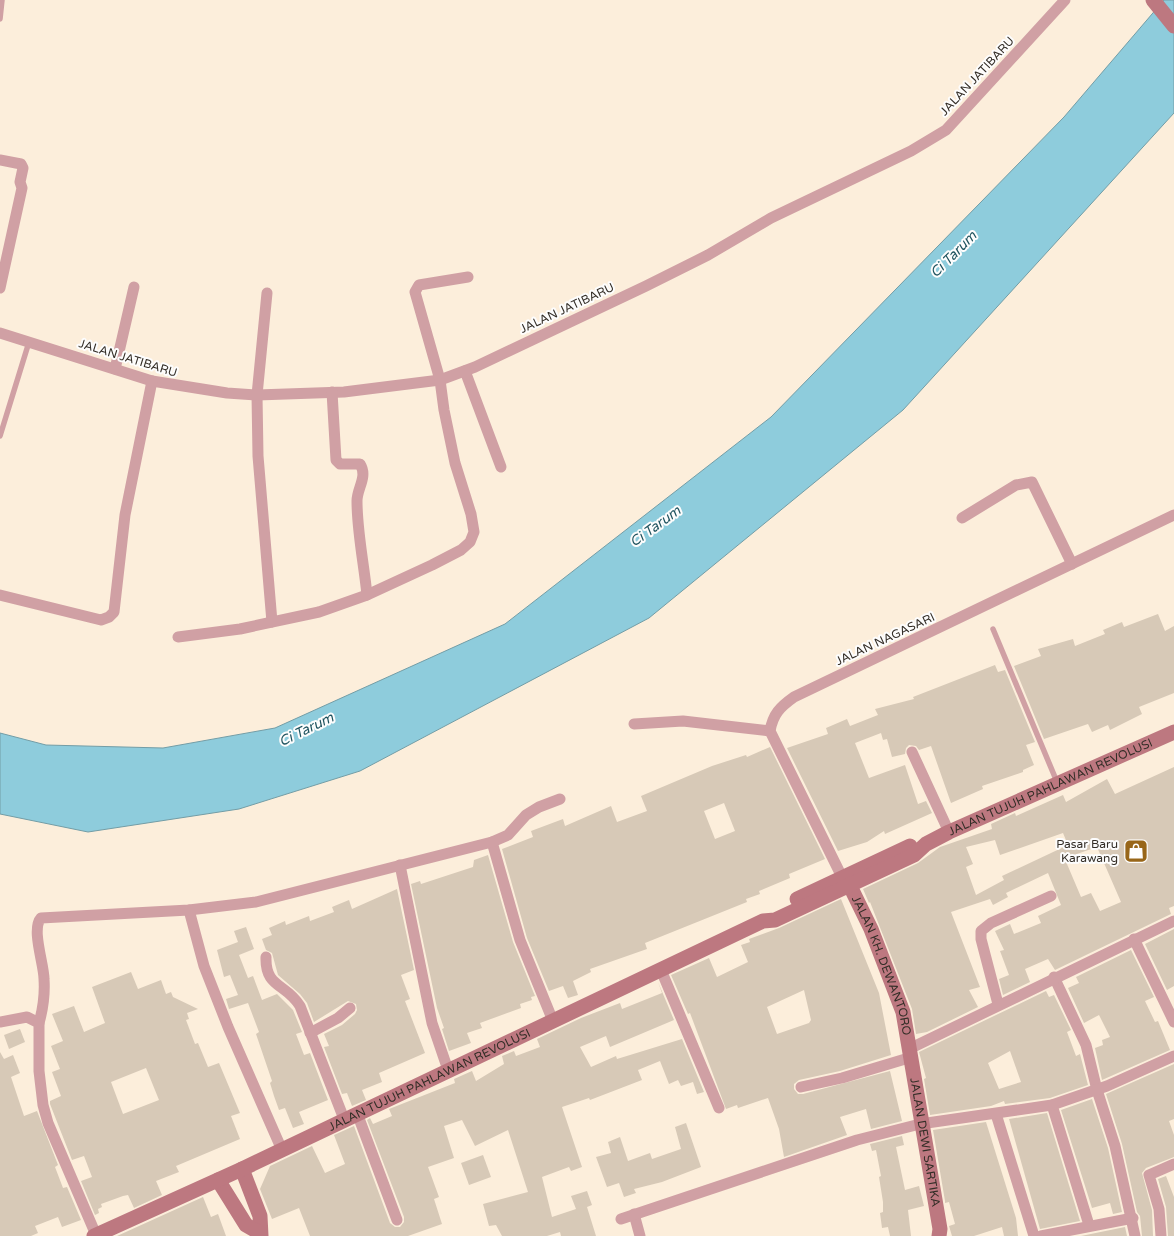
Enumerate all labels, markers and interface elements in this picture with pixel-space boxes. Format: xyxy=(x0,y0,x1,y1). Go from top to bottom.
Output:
street label: JALAN JATIBARU xyxy=(937,34,1017,118)
water label: Ci Tarum xyxy=(927,227,981,281)
street label: JALAN JATIBARU xyxy=(518,280,616,336)
street label: JALAN JATIBARU xyxy=(77,336,179,380)
water label: Ci Tarum xyxy=(626,502,685,551)
street label: JALAN NAGASARI xyxy=(833,610,937,668)
water label: Ci Tarum xyxy=(276,708,337,750)
street label: JALAN TUJUH PAHLAWAN REVOLUSI xyxy=(946,735,1155,838)
place label: Pasar Baru Karawang xyxy=(1056,837,1118,865)
shop icon: Pasar Baru Karawang xyxy=(1123,838,1149,864)
street label: JALAN KH. DEWANTORO xyxy=(849,893,914,1037)
street label: JALAN TUJUH PAHLAWAN REVOLUSI xyxy=(326,1026,533,1134)
street label: JALAN DEWI SARTIKA xyxy=(907,1077,943,1208)

